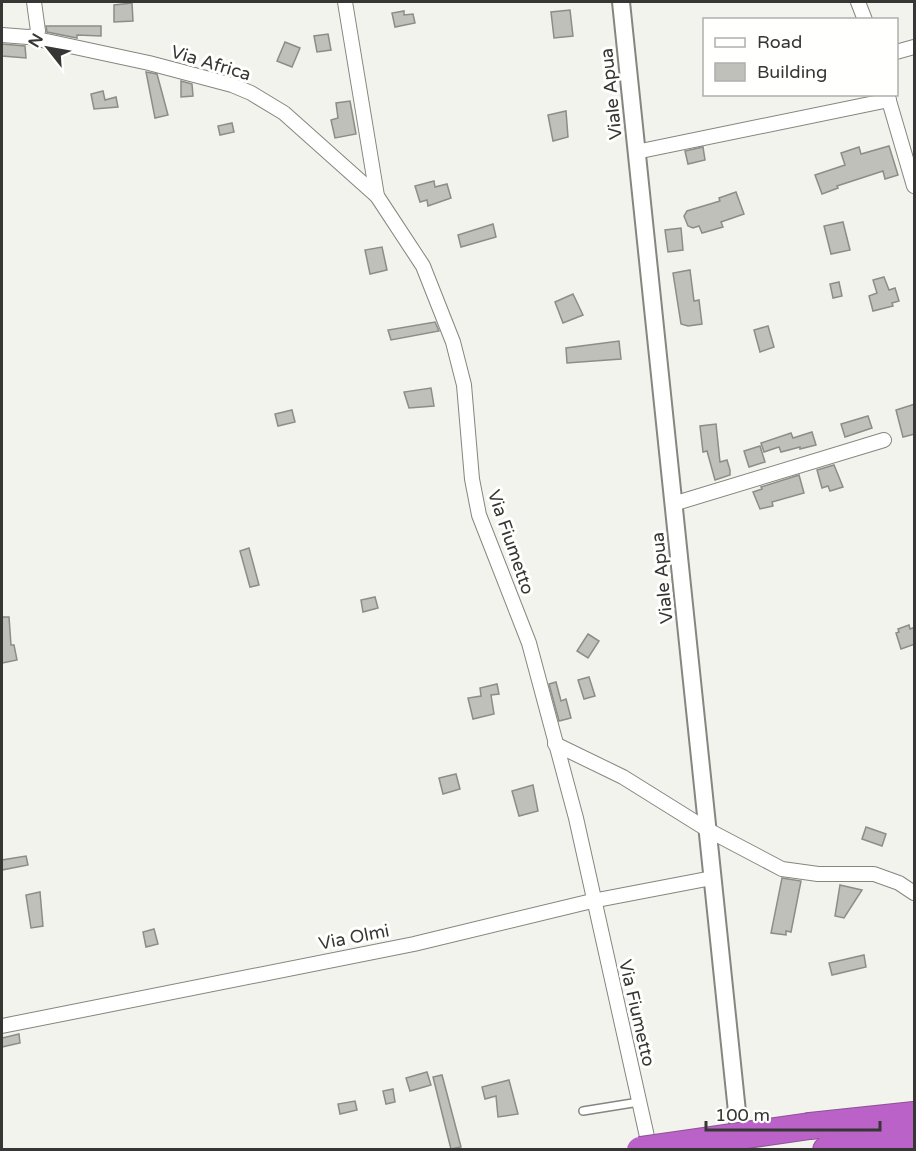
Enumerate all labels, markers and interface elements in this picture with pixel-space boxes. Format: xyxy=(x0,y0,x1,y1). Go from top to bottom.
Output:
north arrow xyxy=(18,18,78,78)
legend xyxy=(703,18,898,96)
text: N xyxy=(24,30,48,51)
text: Road xyxy=(757,31,802,53)
street label: Via Africa xyxy=(168,40,254,86)
street label: Viale Apua xyxy=(595,47,627,141)
text: Building xyxy=(757,61,827,83)
street label: Via Fiumetto xyxy=(483,487,539,597)
street label: Viale Apua xyxy=(646,531,678,625)
street label: Via Olmi xyxy=(317,919,391,955)
street label: Via Fiumetto xyxy=(614,957,660,1069)
scale bar xyxy=(706,1094,880,1132)
text: 100 m xyxy=(715,1104,770,1126)

